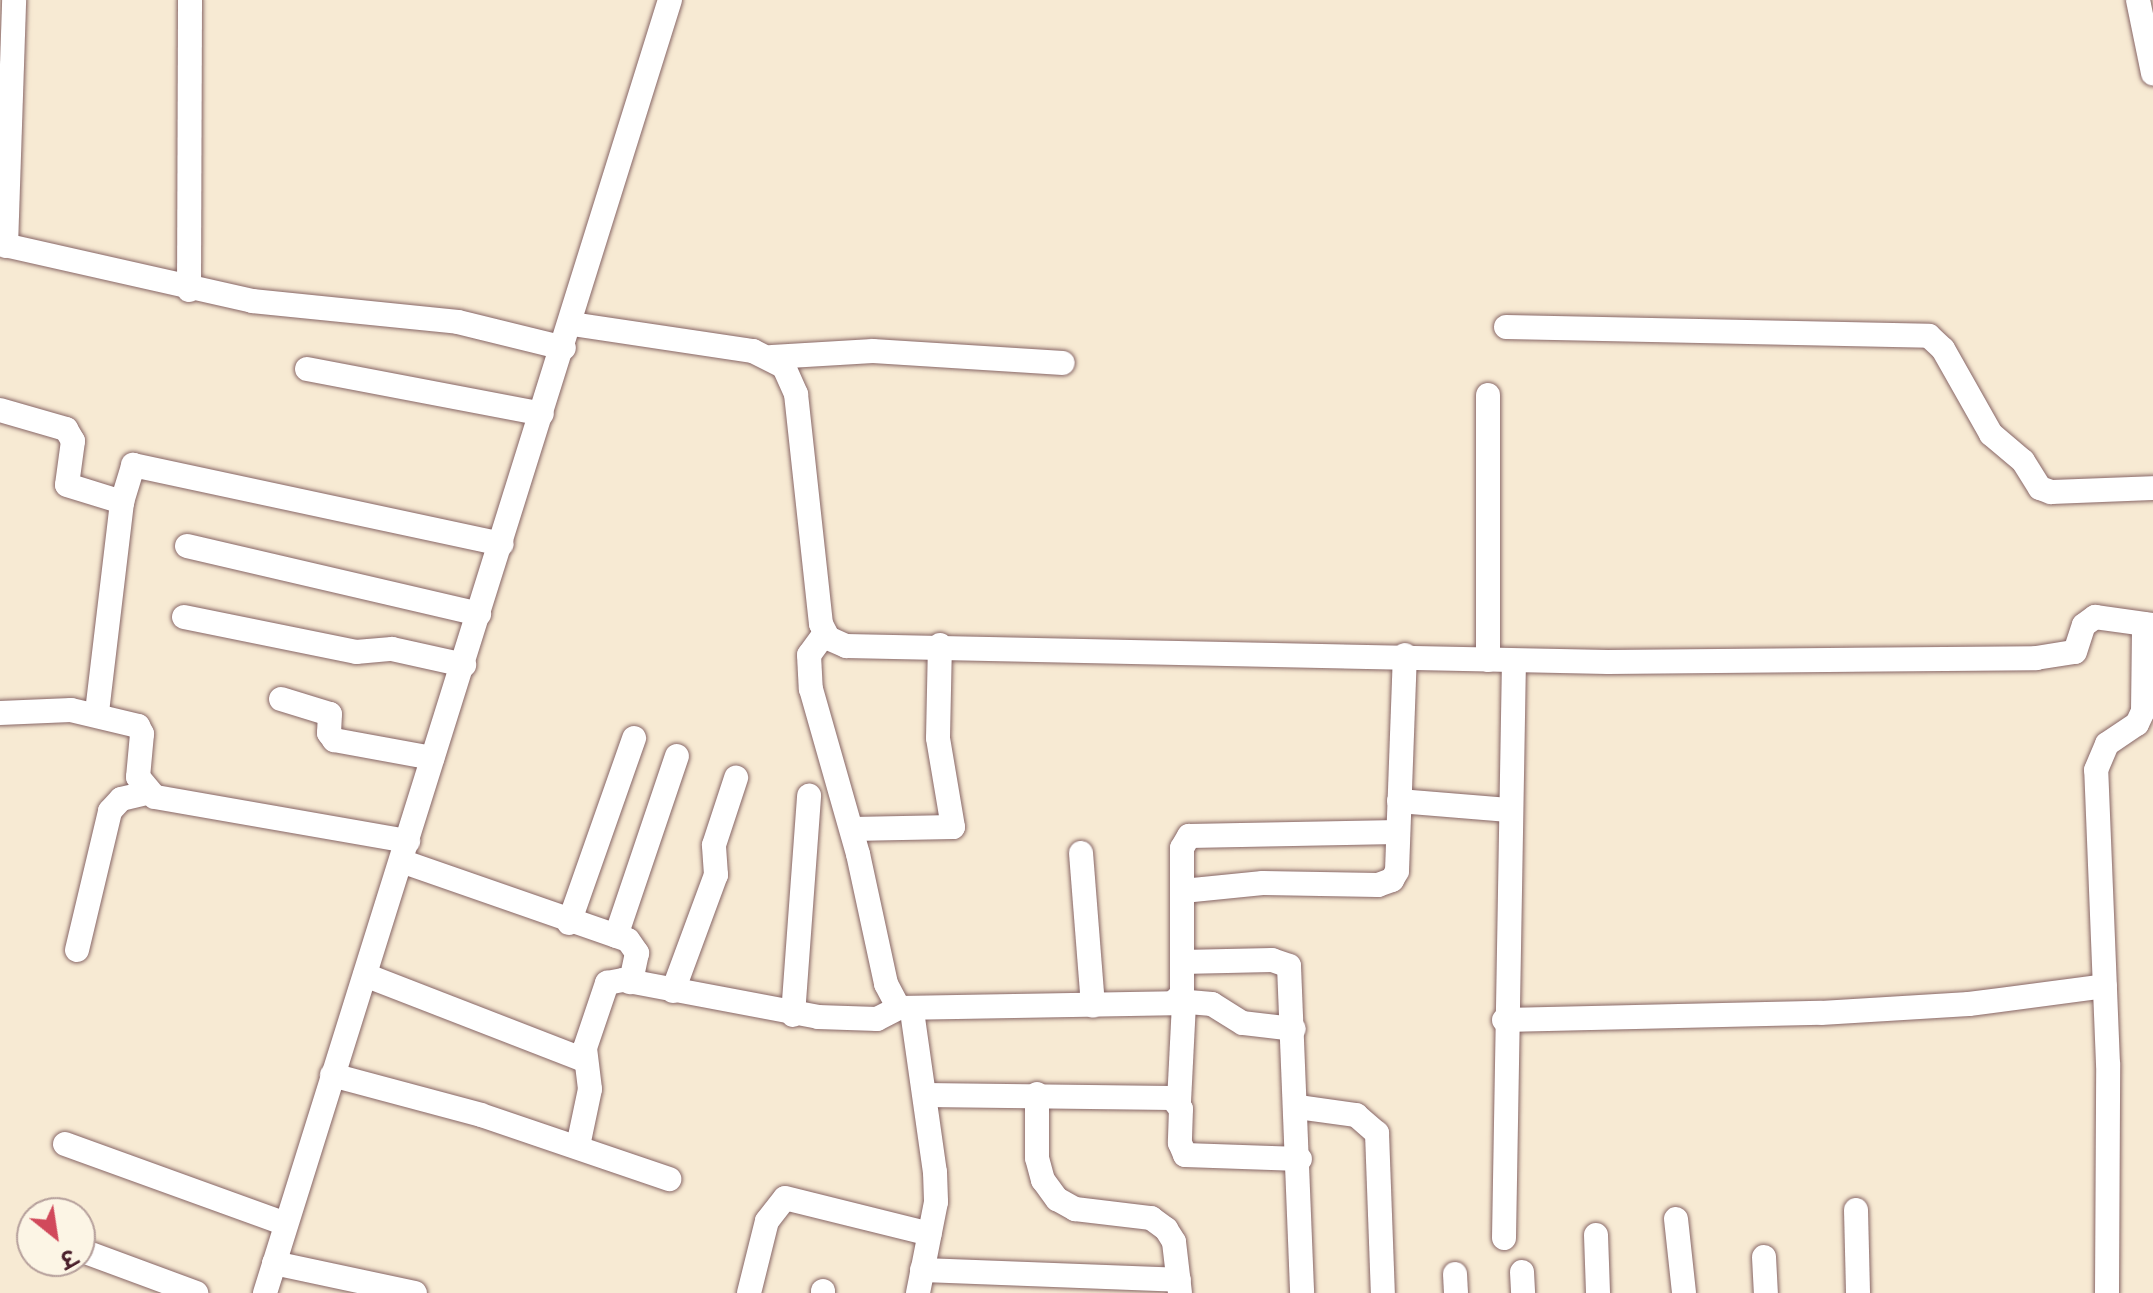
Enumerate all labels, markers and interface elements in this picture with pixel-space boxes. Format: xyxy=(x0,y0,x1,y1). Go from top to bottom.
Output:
north arrow xyxy=(16,1197,96,1277)
text: उ xyxy=(53,1239,81,1274)

